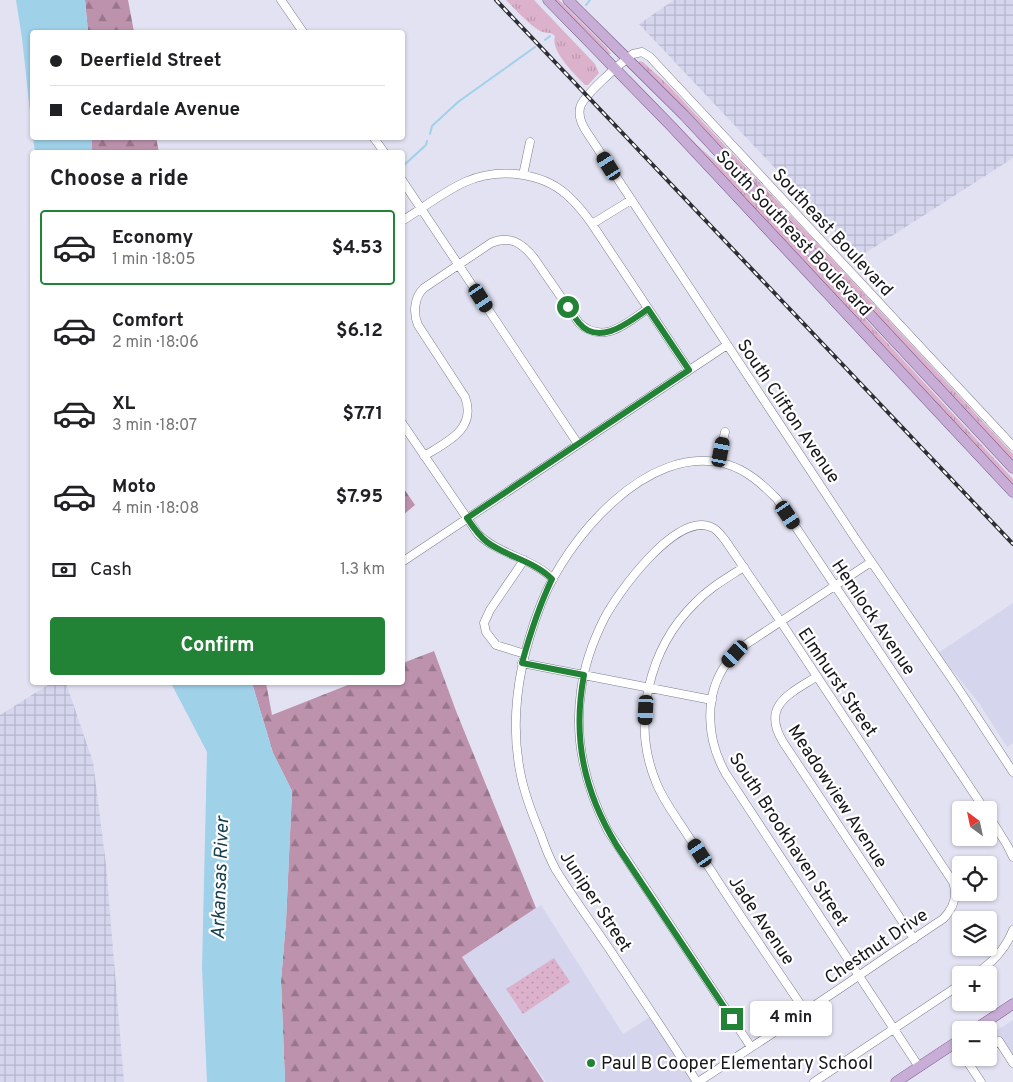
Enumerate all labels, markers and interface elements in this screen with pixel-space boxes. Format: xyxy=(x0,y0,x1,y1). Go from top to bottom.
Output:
text: Deerfield Street xyxy=(80,49,221,73)
text: Cedardale Avenue xyxy=(80,98,240,122)
street label: South Southeast Boulevard xyxy=(710,146,876,322)
car xyxy=(594,149,623,183)
street label: Southeast Boulevard xyxy=(766,164,897,302)
text: Choose a ride xyxy=(50,166,188,193)
icon: car xyxy=(52,225,97,270)
text: Economy xyxy=(112,226,193,250)
text: $4.53 xyxy=(332,236,383,260)
text: 1 min · 18:05 xyxy=(112,250,195,270)
car xyxy=(466,281,495,315)
route start xyxy=(557,296,579,318)
icon: car xyxy=(52,308,97,353)
text: Comfort xyxy=(112,309,184,333)
text: $6.12 xyxy=(336,319,383,343)
text: 2 min · 18:06 xyxy=(112,333,199,353)
street label: South Clifton Avenue xyxy=(731,335,845,488)
icon: car xyxy=(52,391,97,436)
text: XL xyxy=(112,392,135,416)
text: $7.71 xyxy=(343,402,383,426)
text: 3 min · 18:07 xyxy=(112,416,197,436)
car xyxy=(710,436,731,468)
icon: car xyxy=(52,474,97,519)
text: Moto xyxy=(112,475,156,499)
text: $7.95 xyxy=(336,485,383,509)
car xyxy=(773,498,802,532)
text: 4 min · 18:08 xyxy=(112,499,199,519)
street label: Hemlock Avenue xyxy=(825,555,920,680)
icon: cash xyxy=(50,556,78,584)
text: Cash xyxy=(90,558,132,582)
text: 1.3 km xyxy=(340,560,385,580)
button: Confirm xyxy=(50,617,385,675)
street label: Elmhurst Street xyxy=(792,624,882,742)
car xyxy=(719,638,750,670)
car xyxy=(637,695,654,725)
street label: Meadowview Avenue xyxy=(782,721,892,873)
street label: South Brookhaven Street xyxy=(723,749,852,931)
north arrow xyxy=(952,801,998,846)
map controls xyxy=(952,801,997,1066)
water label: Arkansas River xyxy=(207,814,235,940)
car xyxy=(685,836,714,870)
street label: Juniper Street xyxy=(554,847,636,957)
button: locate xyxy=(952,856,997,901)
street label: Jade Avenue xyxy=(722,872,799,970)
street label: Chestnut Drive xyxy=(821,904,933,990)
button: layers xyxy=(952,911,997,956)
button: + xyxy=(952,966,997,1011)
callout: 4 min xyxy=(750,1002,832,1036)
route end xyxy=(721,1008,743,1030)
text: 4 min xyxy=(770,1008,812,1028)
button: − xyxy=(952,1021,997,1066)
place label: Paul B Cooper Elementary School xyxy=(601,1053,873,1076)
marker: Paul B Cooper Elementary School xyxy=(585,1057,597,1069)

